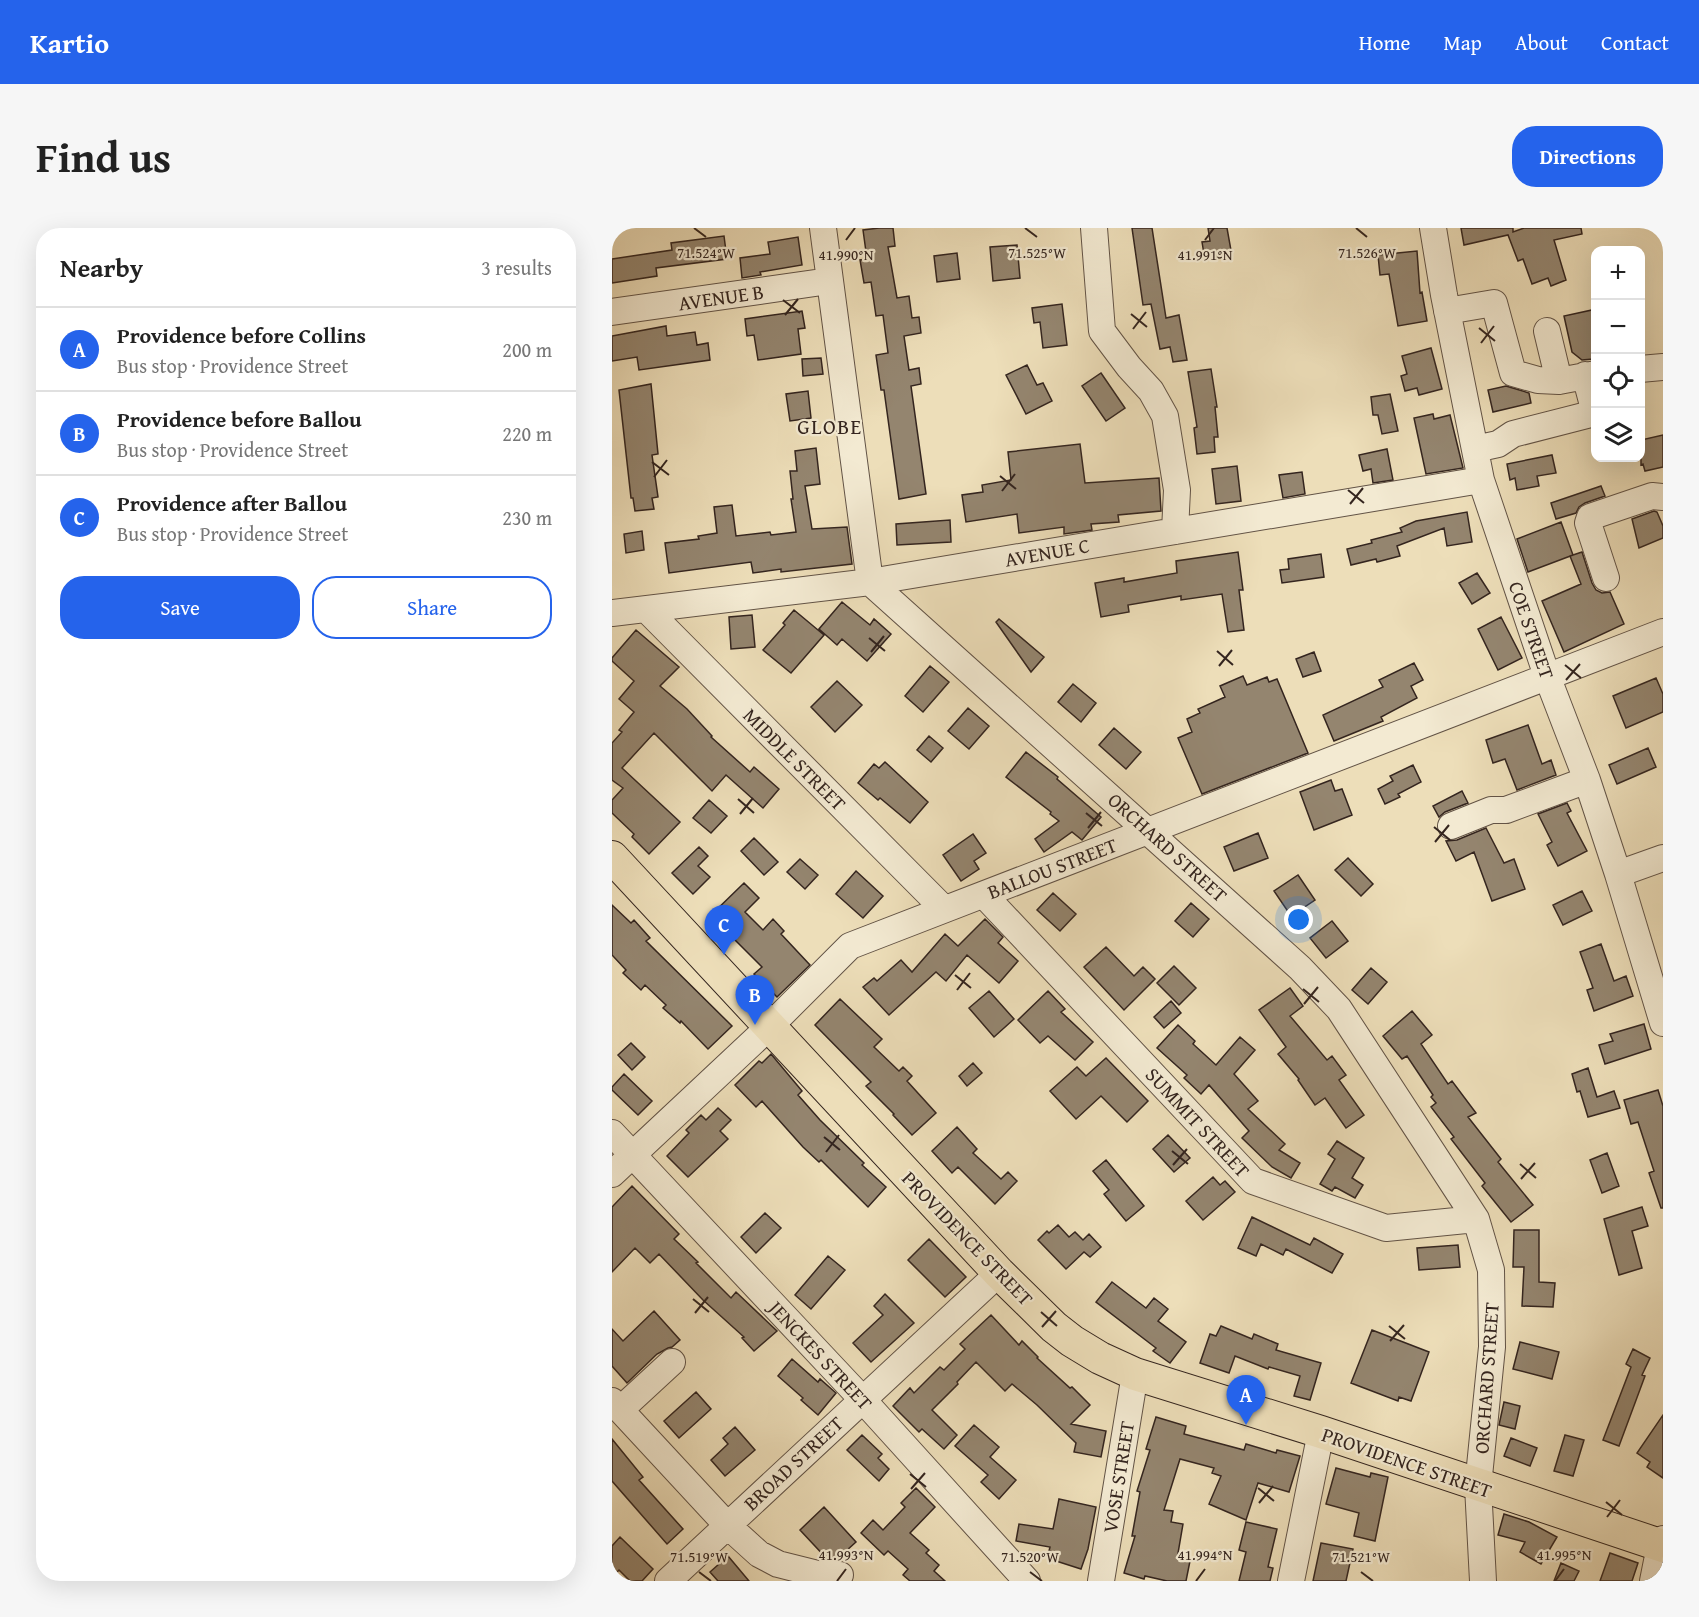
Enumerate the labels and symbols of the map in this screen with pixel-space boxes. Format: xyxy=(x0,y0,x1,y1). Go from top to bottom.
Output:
text: 71.524°W xyxy=(677,242,735,263)
text: 71.525°W xyxy=(1008,242,1066,263)
text: 71.526°W xyxy=(1338,242,1396,263)
text: 41.990°N xyxy=(819,244,874,265)
text: 41.991°N xyxy=(1178,244,1233,265)
street label: AVENUE B xyxy=(676,277,766,317)
district label: GLOBE xyxy=(797,411,863,442)
street label: AVENUE C xyxy=(1002,530,1092,574)
street label: COE STREET xyxy=(1502,577,1562,683)
street label: MIDDLE STREET xyxy=(737,701,853,817)
street label: ORCHARD STREET xyxy=(1102,785,1234,909)
street label: BALLOU STREET xyxy=(983,830,1121,906)
your location xyxy=(1284,905,1313,934)
pin: C xyxy=(704,906,744,955)
pin: B xyxy=(736,976,774,1025)
street label: SUMMIT STREET xyxy=(1139,1060,1257,1184)
street label: PROVIDENCE STREET xyxy=(896,1164,1040,1312)
street label: JENCKES STREET xyxy=(760,1292,879,1416)
street label: ORCHARD STREET xyxy=(1466,1301,1506,1455)
pin: A xyxy=(1226,1376,1266,1425)
street label: BROAD STREET xyxy=(737,1409,849,1517)
street label: VOSE STREET xyxy=(1095,1419,1141,1535)
street label: PROVIDENCE STREET xyxy=(1318,1419,1496,1505)
text: 41.993°N xyxy=(819,1544,874,1565)
text: 41.994°N xyxy=(1178,1544,1233,1565)
text: 41.995°N xyxy=(1537,1544,1592,1565)
text: 71.519°W xyxy=(670,1546,728,1567)
text: 71.520°W xyxy=(1001,1546,1059,1567)
text: 71.521°W xyxy=(1332,1546,1390,1567)

